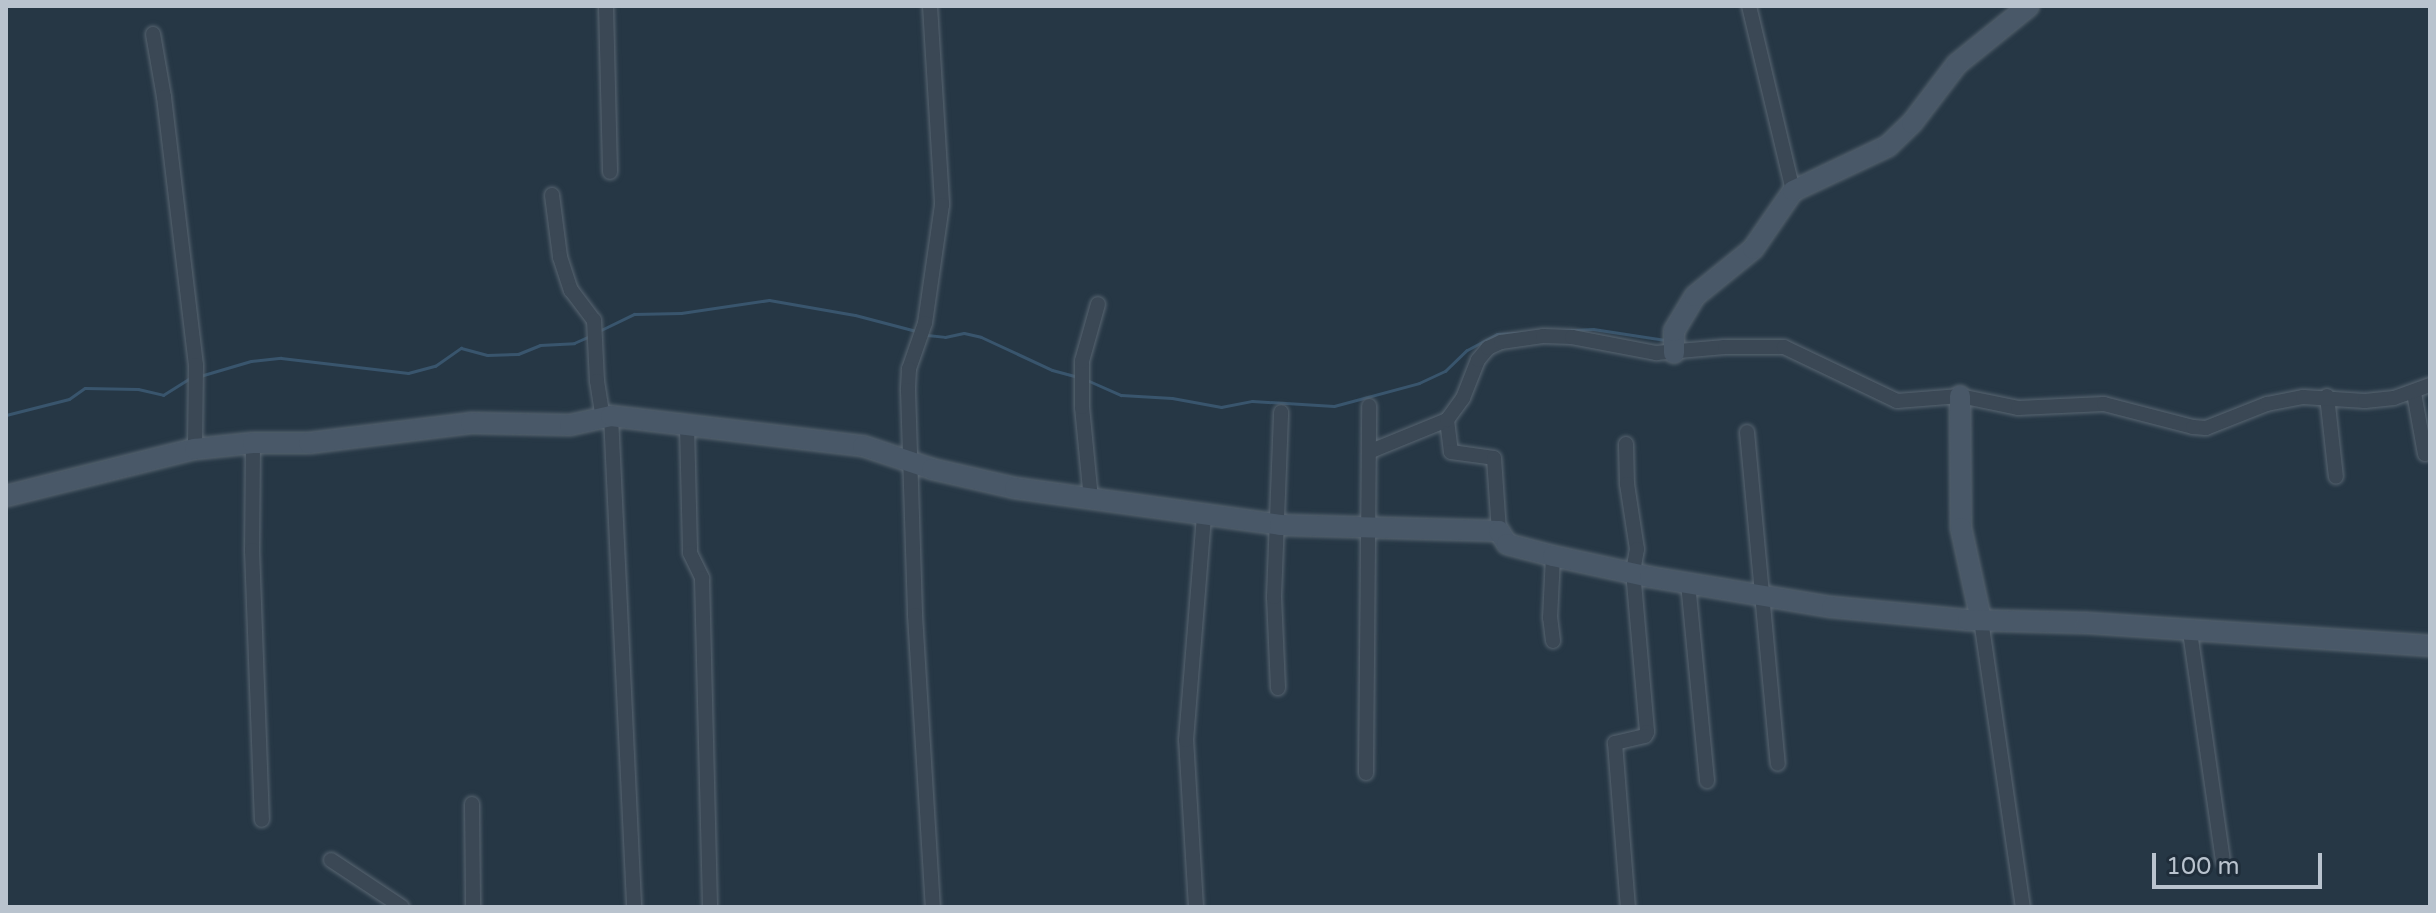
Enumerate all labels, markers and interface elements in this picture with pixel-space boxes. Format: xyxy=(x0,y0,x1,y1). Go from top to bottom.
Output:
scale bar xyxy=(2156,837,2326,887)
text: 100 m xyxy=(2166,852,2240,881)

